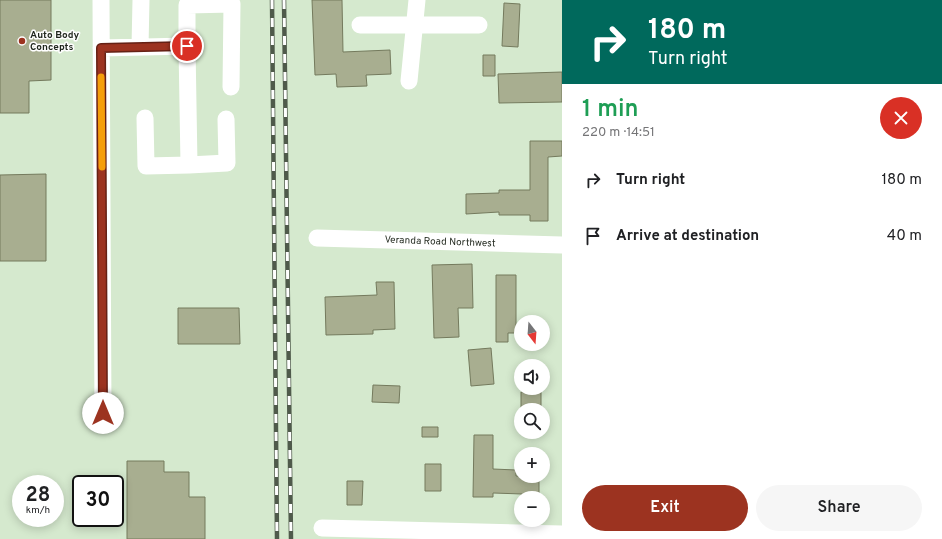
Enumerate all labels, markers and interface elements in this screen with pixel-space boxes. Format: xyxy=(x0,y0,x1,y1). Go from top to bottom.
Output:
text: 180 m xyxy=(648,13,726,49)
icon: right xyxy=(582,16,634,68)
place label: Auto Body Concepts xyxy=(30,29,80,54)
pin xyxy=(170,29,204,63)
icon: arrive xyxy=(176,35,198,57)
marker: Auto Body Concepts xyxy=(17,36,27,46)
text: Turn right xyxy=(648,48,728,71)
text: 1 min xyxy=(582,95,639,125)
button: close xyxy=(880,97,922,139)
text: 220 m · 14:51 xyxy=(582,125,655,141)
icon: right xyxy=(582,169,604,191)
text: Turn right xyxy=(616,171,685,190)
text: 180 m xyxy=(882,171,922,190)
icon: arrive xyxy=(582,225,604,247)
text: Arrive at destination xyxy=(616,227,759,246)
text: 40 m xyxy=(887,227,922,246)
street label: Veranda Road Northwest xyxy=(384,234,496,250)
north arrow xyxy=(514,315,550,351)
map controls xyxy=(514,315,550,527)
button: sound xyxy=(514,359,550,395)
position arrow xyxy=(82,392,124,434)
button: search xyxy=(514,403,550,439)
button: + xyxy=(514,447,550,483)
speed limit sign: 30 xyxy=(72,475,124,527)
text: 28 xyxy=(26,483,50,509)
button: Exit xyxy=(582,485,748,531)
button: Share xyxy=(756,485,922,531)
button: − xyxy=(514,491,550,527)
text: km/h xyxy=(26,504,50,517)

